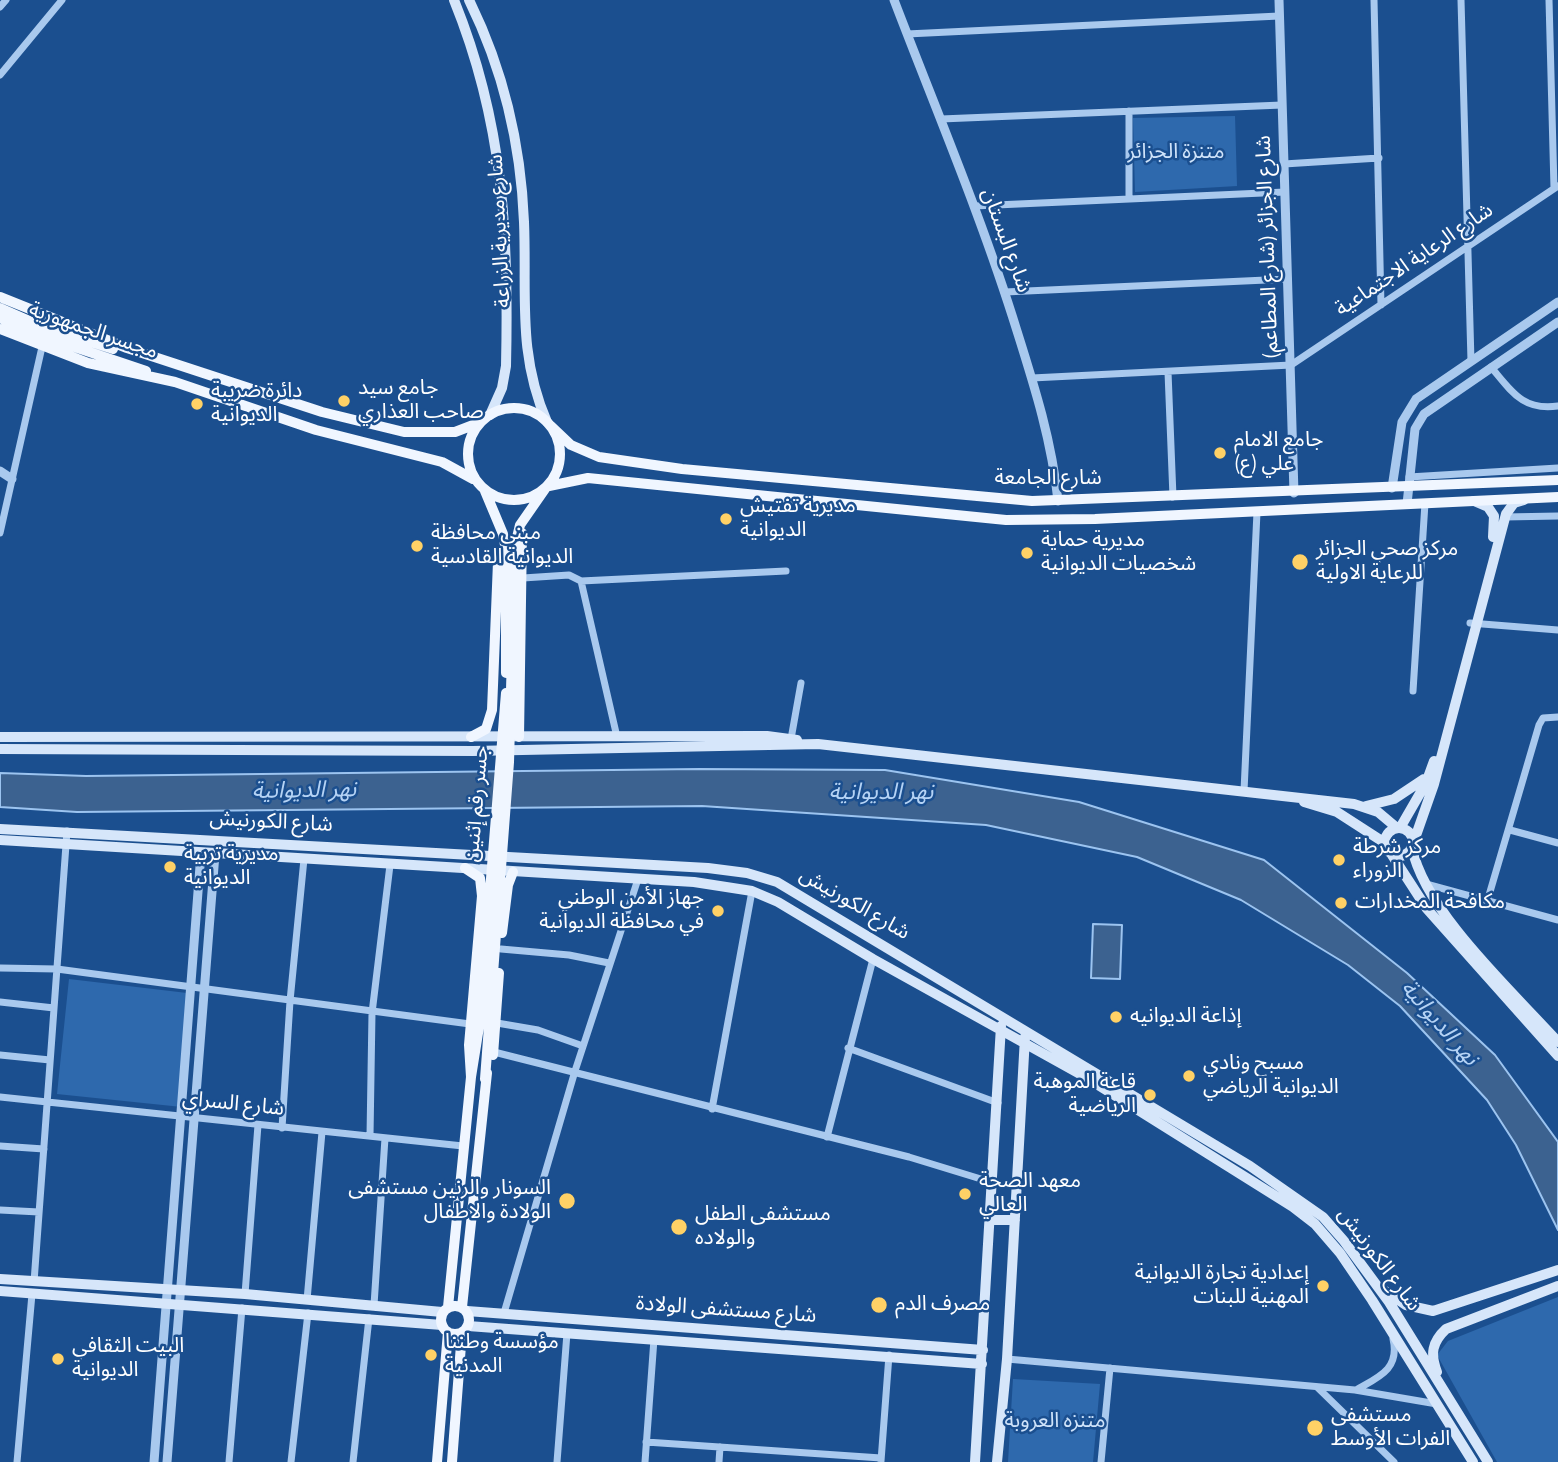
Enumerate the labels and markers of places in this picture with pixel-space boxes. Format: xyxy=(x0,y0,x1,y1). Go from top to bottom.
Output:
place label: جامع سيد صاحب العذاري xyxy=(358,376,484,426)
place label: دائرة ضريبة الديوانية xyxy=(211,379,302,429)
marker: جامع سيد صاحب العذاري xyxy=(336,393,352,409)
marker: دائرة ضريبة الديوانية xyxy=(189,396,205,412)
place label: جامع الامام علي (ع) xyxy=(1234,428,1323,478)
marker: جامع الامام علي (ع) xyxy=(1212,445,1228,461)
place label: مديرية تفتيش الديوانية xyxy=(740,494,856,544)
marker: مديرية تفتيش الديوانية xyxy=(718,511,734,527)
place label: مبنى محافظة الديوانية القادسية xyxy=(431,521,573,571)
place label: مديرية حماية شخصيات الديوانية xyxy=(1041,528,1196,578)
place label: مركز صحي الجزائر للرعاية الاولية xyxy=(1316,537,1458,587)
marker: مبنى محافظة الديوانية القادسية xyxy=(409,538,425,554)
marker: مديرية حماية شخصيات الديوانية xyxy=(1019,545,1035,561)
marker: مركز صحي الجزائر للرعاية الاولية xyxy=(1290,552,1310,572)
place label: مركز شرطة الزوراء xyxy=(1353,835,1441,885)
place label: مديرية تربية الديوانية xyxy=(184,842,278,892)
marker: مركز شرطة الزوراء xyxy=(1331,852,1347,868)
marker: مديرية تربية الديوانية xyxy=(162,859,178,875)
place label: جهاز الأمن الوطني في محافظة الديوانية xyxy=(539,886,704,936)
place label: مكافحة المخدارات xyxy=(1355,890,1505,916)
marker: مكافحة المخدارات xyxy=(1333,895,1349,911)
marker: جهاز الأمن الوطني في محافظة الديوانية xyxy=(710,903,726,919)
place label: إذاعة الديوانيه xyxy=(1130,1004,1241,1030)
marker: إذاعة الديوانيه xyxy=(1108,1009,1124,1025)
place label: مسبح ونادي الديوانية الرياضي xyxy=(1203,1051,1339,1101)
marker: مسبح ونادي الديوانية الرياضي xyxy=(1181,1068,1197,1084)
place label: قاعة الموهبة الرياضية xyxy=(1034,1070,1136,1120)
marker: قاعة الموهبة الرياضية xyxy=(1142,1087,1158,1103)
place label: معهد الصحة العالي xyxy=(979,1169,1081,1219)
place label: السونار والرنين مستشفى الولادة والاطفال xyxy=(348,1176,551,1226)
marker: معهد الصحة العالي xyxy=(957,1186,973,1202)
marker: السونار والرنين مستشفى الولادة والاطفال xyxy=(557,1191,577,1211)
place label: مستشفى الطفل والولاده xyxy=(695,1202,831,1252)
marker: مستشفى الطفل والولاده xyxy=(669,1217,689,1237)
place label: إعدادية تجارة الديوانية المهنية للبنات xyxy=(1135,1261,1309,1311)
marker: إعدادية تجارة الديوانية المهنية للبنات xyxy=(1315,1278,1331,1294)
place label: مصرف الدم xyxy=(895,1292,990,1318)
marker: مصرف الدم xyxy=(869,1295,889,1315)
place label: مؤسسة وطننا المدنية xyxy=(445,1330,559,1380)
place label: البيت الثقافي الديوانية xyxy=(72,1334,184,1384)
marker: مؤسسة وطننا المدنية xyxy=(423,1347,439,1363)
marker: البيت الثقافي الديوانية xyxy=(50,1351,66,1367)
place label: مستشفى الفرات الأوسط xyxy=(1331,1403,1450,1453)
marker: مستشفى الفرات الأوسط xyxy=(1305,1418,1325,1438)

